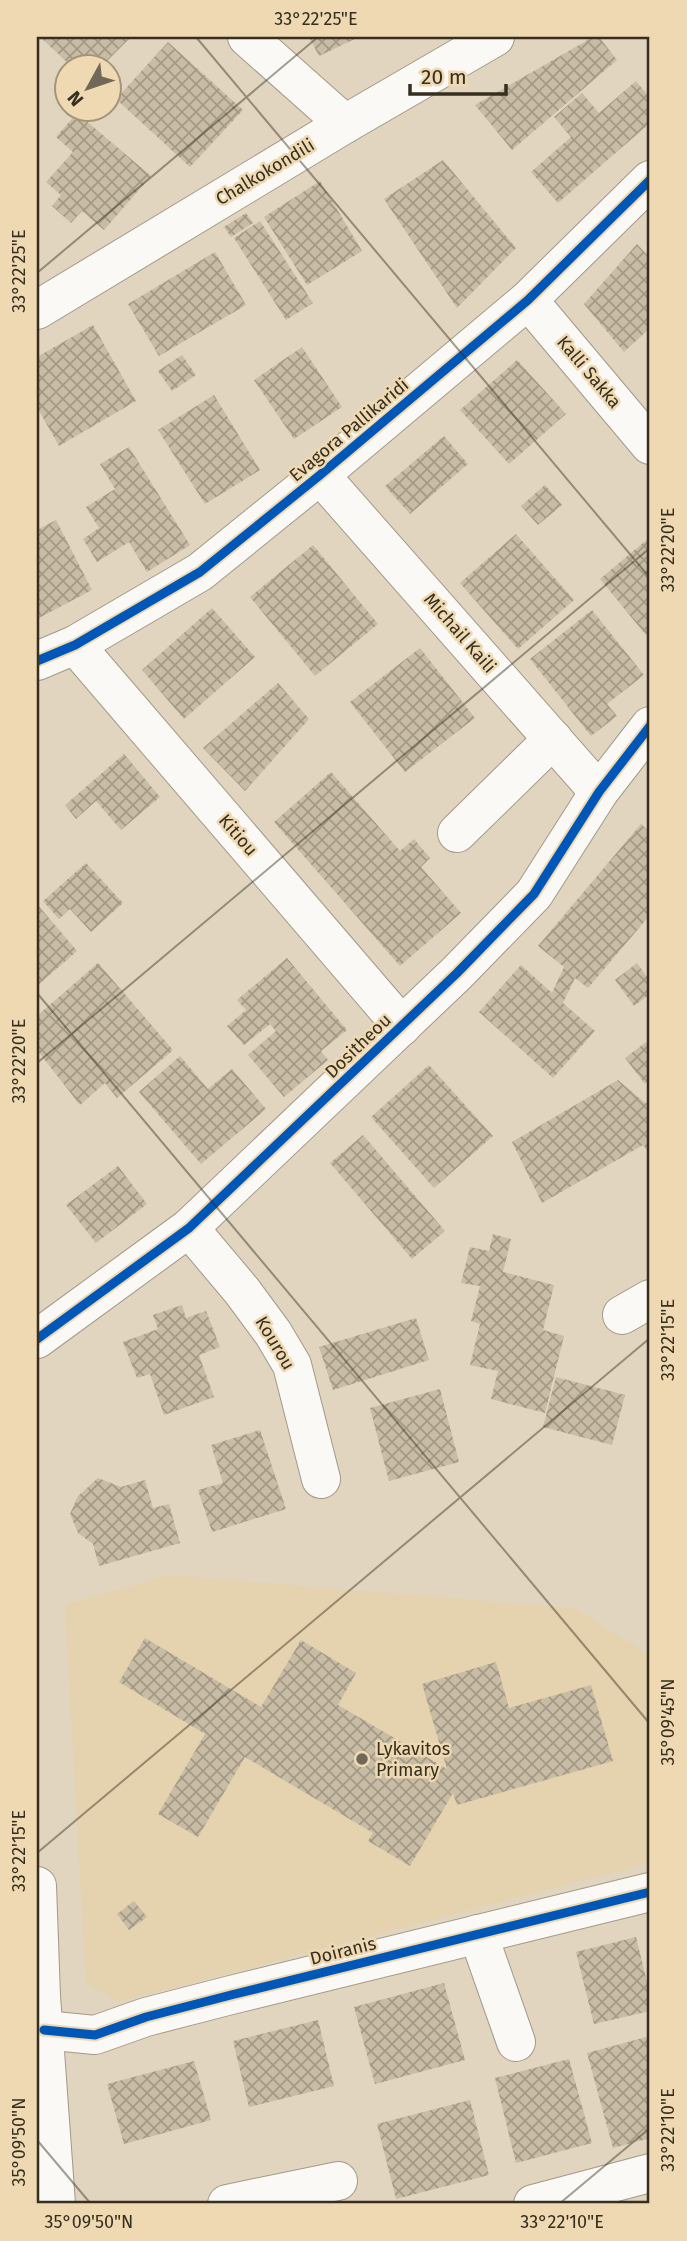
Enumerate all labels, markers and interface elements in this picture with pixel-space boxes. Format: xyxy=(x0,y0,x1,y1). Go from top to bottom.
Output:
text: 33°22'25"E xyxy=(274,8,358,30)
north arrow xyxy=(52,52,122,122)
scale bar xyxy=(410,52,507,96)
text: 20 m xyxy=(421,64,467,90)
text: N xyxy=(62,86,88,111)
street label: Chalkokondili xyxy=(212,134,318,210)
text: 33°22'25"E xyxy=(8,229,30,313)
street label: Kalli Sakka xyxy=(552,331,626,413)
street label: Evagora Pallikaridi xyxy=(285,374,413,486)
text: 33°22'20"E xyxy=(657,508,679,592)
street label: Michail Kaili xyxy=(419,588,501,678)
street label: Kitiou xyxy=(214,810,262,860)
street label: Dositheou xyxy=(320,1009,396,1083)
text: 33°22'20"E xyxy=(8,1019,30,1103)
text: 33°22'15"E xyxy=(657,1299,679,1381)
street label: Kourou xyxy=(250,1312,300,1374)
text: 35°09'45"N xyxy=(657,1678,679,1766)
place label: Lykavitos Primary xyxy=(376,1738,450,1781)
marker: Lykavitos Primary xyxy=(354,1751,370,1767)
text: 33°22'15"E xyxy=(8,1810,30,1892)
street label: Doiranis xyxy=(308,1932,378,1970)
text: 33°22'10"E xyxy=(657,2088,679,2172)
text: 35°09'50"N xyxy=(8,2098,30,2186)
text: 35°09'50"N xyxy=(45,2211,133,2233)
text: 33°22'10"E xyxy=(520,2211,604,2233)

